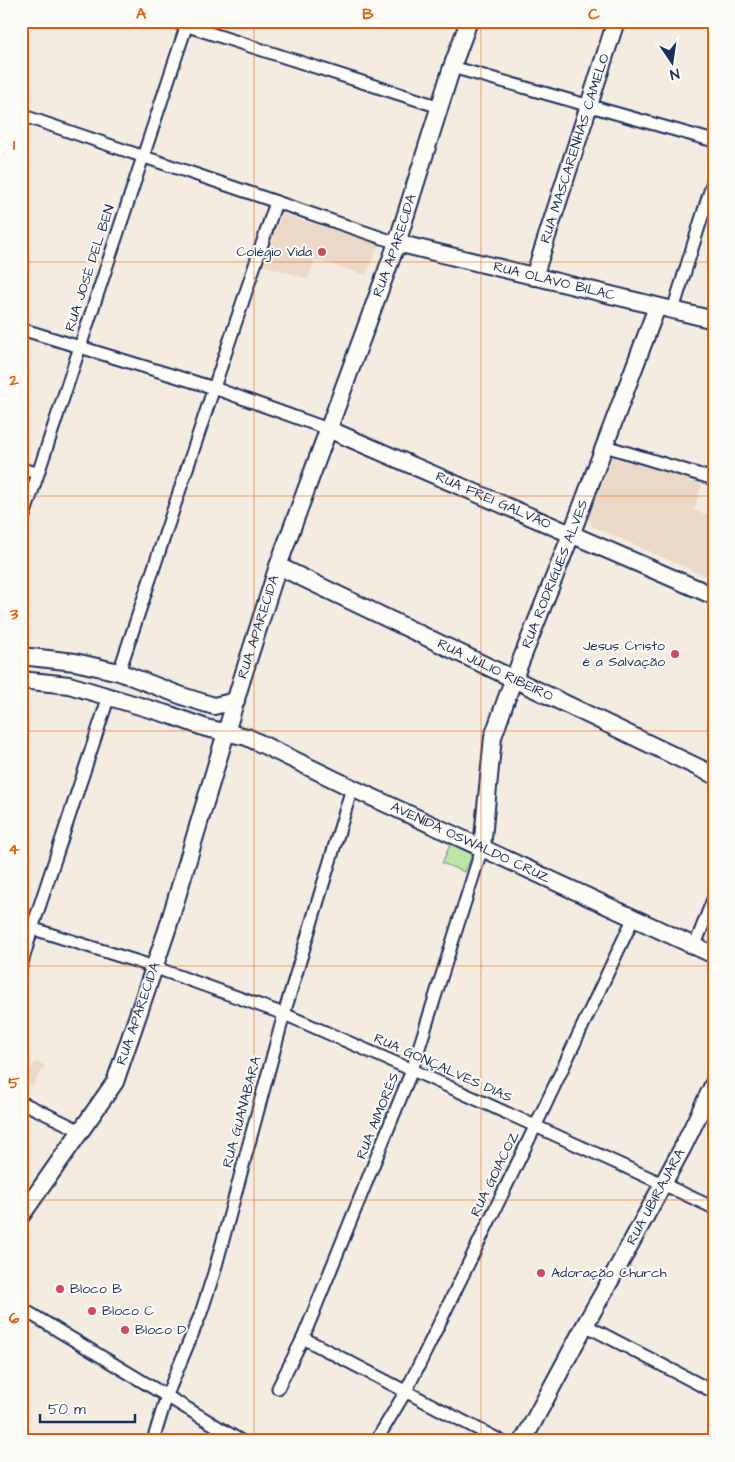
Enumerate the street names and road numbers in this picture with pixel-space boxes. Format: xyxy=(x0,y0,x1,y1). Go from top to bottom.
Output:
street label: RUA MASCARENHAS CAMELO xyxy=(535,51,615,246)
street label: RUA APARECIDA xyxy=(368,192,422,300)
street label: RUA JOSÉ DEL BEN xyxy=(60,202,120,334)
street label: RUA OLAVO BILAC xyxy=(491,257,618,306)
street label: RUA FREI GALVÃO xyxy=(432,467,554,534)
street label: RUA RODRIGUES ALVES xyxy=(517,497,593,651)
street label: RUA APARECIDA xyxy=(233,573,284,681)
street label: RUA JÚLIO RIBEIRO xyxy=(434,634,557,707)
street label: AVENIDA OSWALDO CRUZ xyxy=(387,797,553,888)
street label: RUA APARECIDA xyxy=(112,959,165,1068)
street label: RUA GONÇALVES DIAS xyxy=(371,1028,515,1108)
street label: RUA GUANABARA xyxy=(218,1054,266,1170)
street label: RUA AIMORÉS xyxy=(352,1070,404,1162)
street label: RUA GOIACOZ xyxy=(466,1128,524,1220)
street label: RUA UBIRAJARA xyxy=(622,1145,690,1249)

